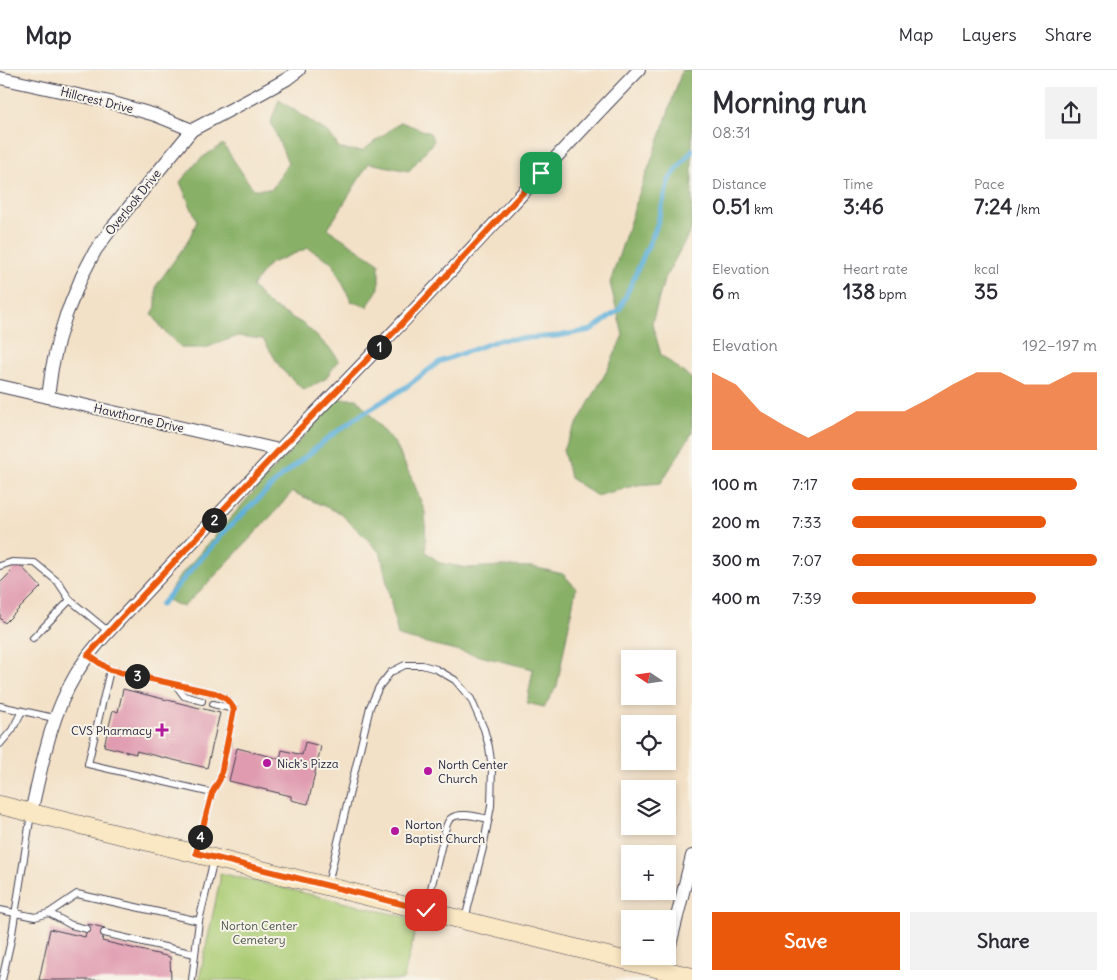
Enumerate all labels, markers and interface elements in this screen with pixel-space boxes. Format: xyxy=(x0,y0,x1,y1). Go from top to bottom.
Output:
text: Map xyxy=(25,20,72,50)
text: Map xyxy=(898,23,933,46)
text: Layers xyxy=(961,23,1017,46)
text: Share xyxy=(1045,23,1092,46)
street label: Hillcrest Drive xyxy=(59,84,135,116)
text: Morning run xyxy=(712,85,867,121)
button: share xyxy=(1045,87,1097,139)
text: 08:31 xyxy=(712,122,751,142)
pin xyxy=(520,152,562,194)
icon: arrive xyxy=(527,159,555,187)
street label: Overlook Drive xyxy=(102,166,164,238)
text: Distance xyxy=(712,175,767,193)
text: Time xyxy=(843,175,873,193)
text: Pace xyxy=(974,175,1004,193)
text: 0.51 xyxy=(712,193,751,220)
text: 3:46 xyxy=(843,193,884,220)
text: 7:24 xyxy=(974,193,1012,220)
text: km xyxy=(751,200,773,218)
text: /km xyxy=(1012,200,1040,218)
text: Elevation xyxy=(712,260,769,278)
text: Heart rate xyxy=(843,260,908,278)
text: kcal xyxy=(974,260,999,278)
text: 6 xyxy=(712,278,724,305)
text: 138 xyxy=(843,278,875,305)
text: 35 xyxy=(974,278,998,305)
text: m xyxy=(724,285,740,303)
text: bpm xyxy=(875,285,907,303)
pin: 1 xyxy=(366,334,392,360)
text: Elevation xyxy=(712,335,778,355)
text: 192–197 m xyxy=(1022,335,1097,355)
text: 1 xyxy=(377,338,382,356)
street label: Hawthorne Drive xyxy=(92,400,186,436)
text: 100 m xyxy=(712,474,757,494)
text: 7:17 xyxy=(792,474,818,494)
pin: 2 xyxy=(202,508,226,532)
text: 2 xyxy=(211,511,218,529)
text: 200 m xyxy=(712,512,760,532)
text: 7:33 xyxy=(792,512,822,532)
text: 300 m xyxy=(712,550,760,570)
text: 7:07 xyxy=(792,550,822,570)
text: 400 m xyxy=(712,588,760,608)
text: 7:39 xyxy=(792,588,822,608)
north arrow xyxy=(621,650,676,705)
map controls xyxy=(621,650,676,965)
pin: 3 xyxy=(124,664,150,688)
text: 3 xyxy=(134,667,141,685)
button: locate xyxy=(621,715,676,770)
place label: CVS Pharmacy xyxy=(71,723,152,738)
marker: CVS Pharmacy xyxy=(156,724,168,736)
place label: Nick's Pizza xyxy=(277,756,339,771)
marker: Nick's Pizza xyxy=(261,757,273,769)
place label: North Center Church xyxy=(438,757,508,786)
marker: North Center Church xyxy=(422,765,434,777)
button: layers xyxy=(621,780,676,835)
place label: Norton Baptist Church xyxy=(405,817,485,846)
pin: 4 xyxy=(188,824,212,850)
marker: Norton Baptist Church xyxy=(389,825,401,837)
text: 4 xyxy=(196,828,205,846)
button: + xyxy=(621,845,676,900)
pin xyxy=(405,889,447,931)
icon: check xyxy=(412,896,440,924)
button: − xyxy=(621,910,676,965)
button: Save xyxy=(712,912,900,970)
button: Share xyxy=(910,912,1097,970)
park label: Norton Center Cemetery xyxy=(221,918,297,947)

